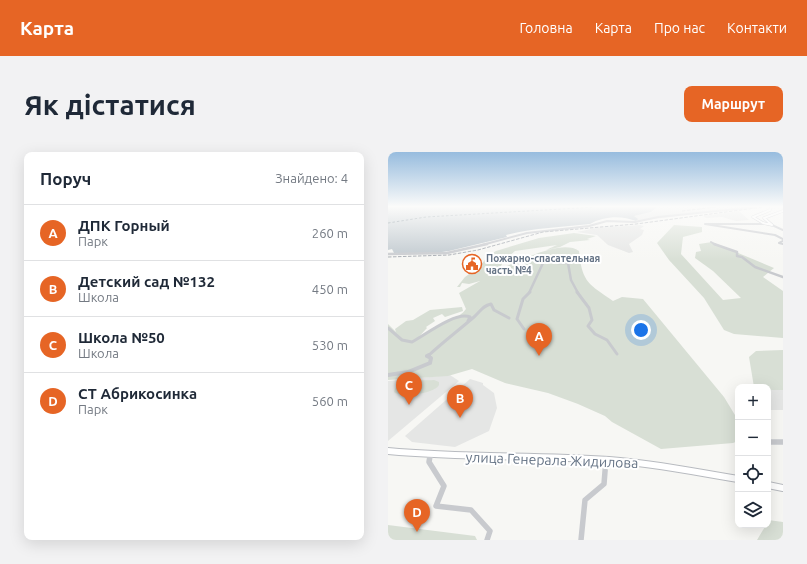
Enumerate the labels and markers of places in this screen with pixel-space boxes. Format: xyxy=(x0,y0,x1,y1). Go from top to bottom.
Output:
public building icon: Пожарно-спасательная часть №4 xyxy=(461,253,483,275)
place label: Пожарно-спасательная часть №4 xyxy=(486,253,600,276)
pin: A xyxy=(526,323,552,356)
pin: C xyxy=(396,372,422,405)
pin: B xyxy=(447,385,473,418)
pin: D xyxy=(404,499,430,532)

